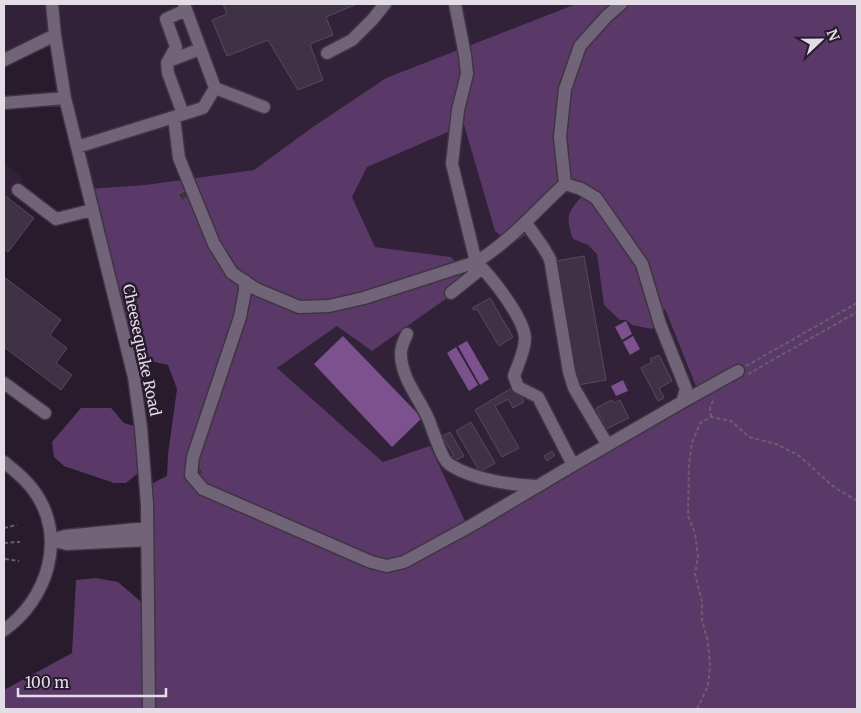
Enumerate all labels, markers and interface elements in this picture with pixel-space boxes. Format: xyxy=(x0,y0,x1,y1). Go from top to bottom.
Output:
north arrow xyxy=(796,15,846,65)
text: N xyxy=(823,27,843,44)
street label: Cheesequake Road xyxy=(119,282,165,418)
scale bar xyxy=(18,666,165,698)
text: 100 m xyxy=(25,673,69,692)

